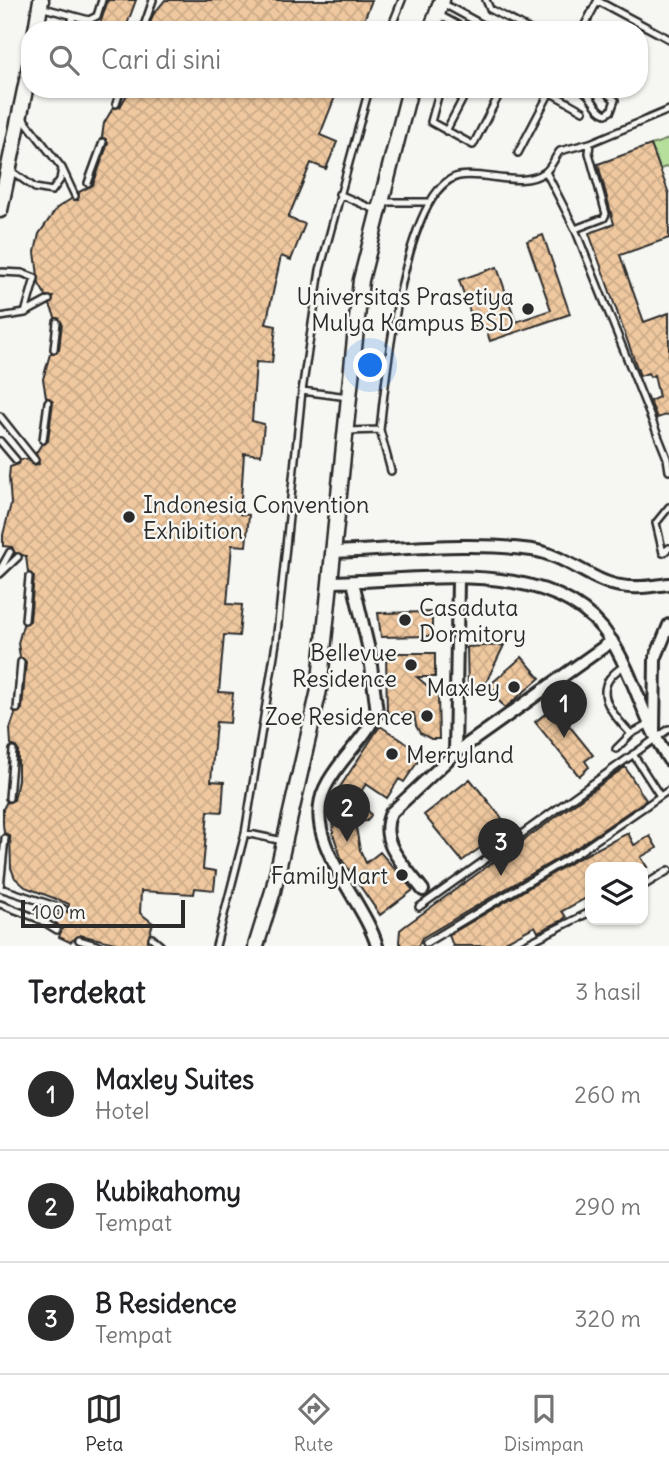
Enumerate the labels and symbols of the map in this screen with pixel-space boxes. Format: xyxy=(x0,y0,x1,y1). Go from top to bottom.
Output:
place label: Universitas Prasetiya Mulya Kampus BSD xyxy=(297,282,514,337)
marker: Universitas Prasetiya Mulya Kampus BSD xyxy=(520,301,536,317)
your location xyxy=(353,348,387,382)
place label: Indonesia Convention Exhibition xyxy=(143,490,369,545)
marker: Indonesia Convention Exhibition xyxy=(121,509,137,525)
place label: Casaduta Dormitory xyxy=(419,593,526,648)
marker: Casaduta Dormitory xyxy=(397,612,413,628)
place label: Bellevue Residence xyxy=(292,638,397,693)
marker: Bellevue Residence xyxy=(403,657,419,673)
place label: Maxley xyxy=(426,673,500,702)
marker: Maxley xyxy=(506,679,522,695)
pin: 1 xyxy=(541,680,587,738)
place label: Zoe Residence xyxy=(265,702,413,731)
marker: Zoe Residence xyxy=(419,708,435,724)
place label: Merryland xyxy=(406,740,514,769)
marker: Merryland xyxy=(384,746,400,762)
pin: 2 xyxy=(324,784,370,842)
pin: 3 xyxy=(478,818,524,876)
place label: FamilyMart xyxy=(271,861,388,890)
marker: FamilyMart xyxy=(394,867,410,883)
scale bar xyxy=(21,897,186,929)

